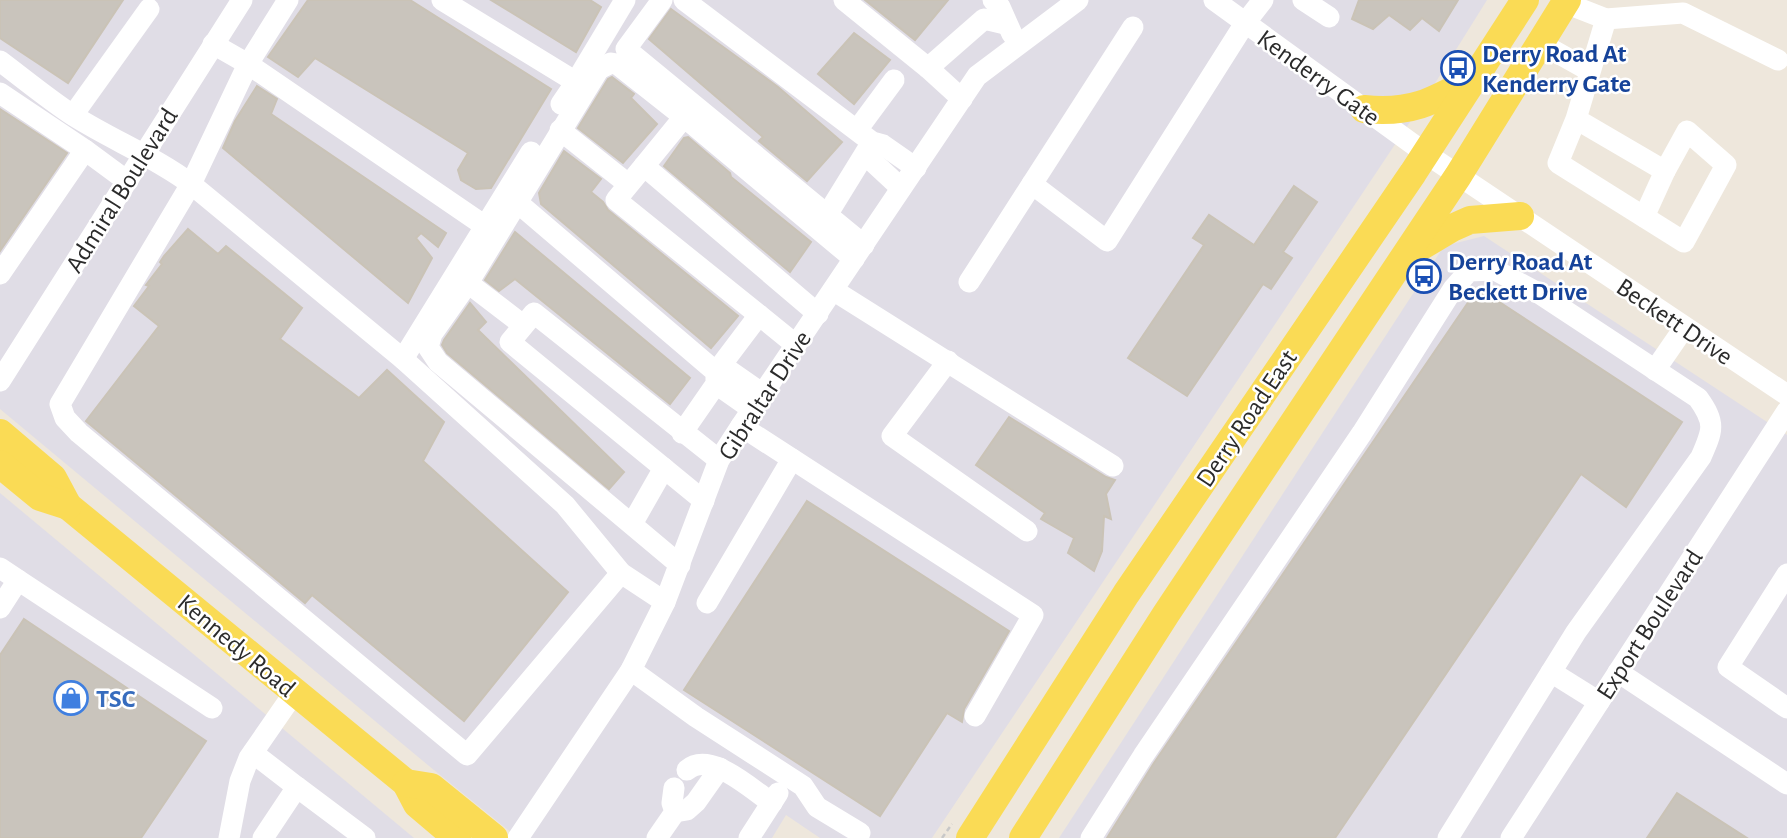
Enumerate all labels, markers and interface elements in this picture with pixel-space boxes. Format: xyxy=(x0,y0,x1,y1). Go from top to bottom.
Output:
street label: Kenderry Gate xyxy=(1252,25,1384,131)
place label: Derry Road At Kenderry Gate xyxy=(1482,41,1631,97)
bus stop icon: Derry Road At Kenderry Gate xyxy=(1439,49,1477,87)
street label: Admiral Boulevard xyxy=(61,104,183,277)
place label: Derry Road At Beckett Drive xyxy=(1448,249,1593,305)
bus stop icon: Derry Road At Beckett Drive xyxy=(1405,257,1443,295)
street label: Beckett Drive xyxy=(1612,274,1737,370)
street label: Gibraltar Drive xyxy=(714,326,816,465)
street label: Derry Road East xyxy=(1192,345,1302,492)
street label: Export Boulevard xyxy=(1592,545,1708,704)
street label: Kennedy Road xyxy=(173,589,300,702)
shop icon: TSC xyxy=(52,679,90,717)
place label: TSC xyxy=(96,686,136,712)

